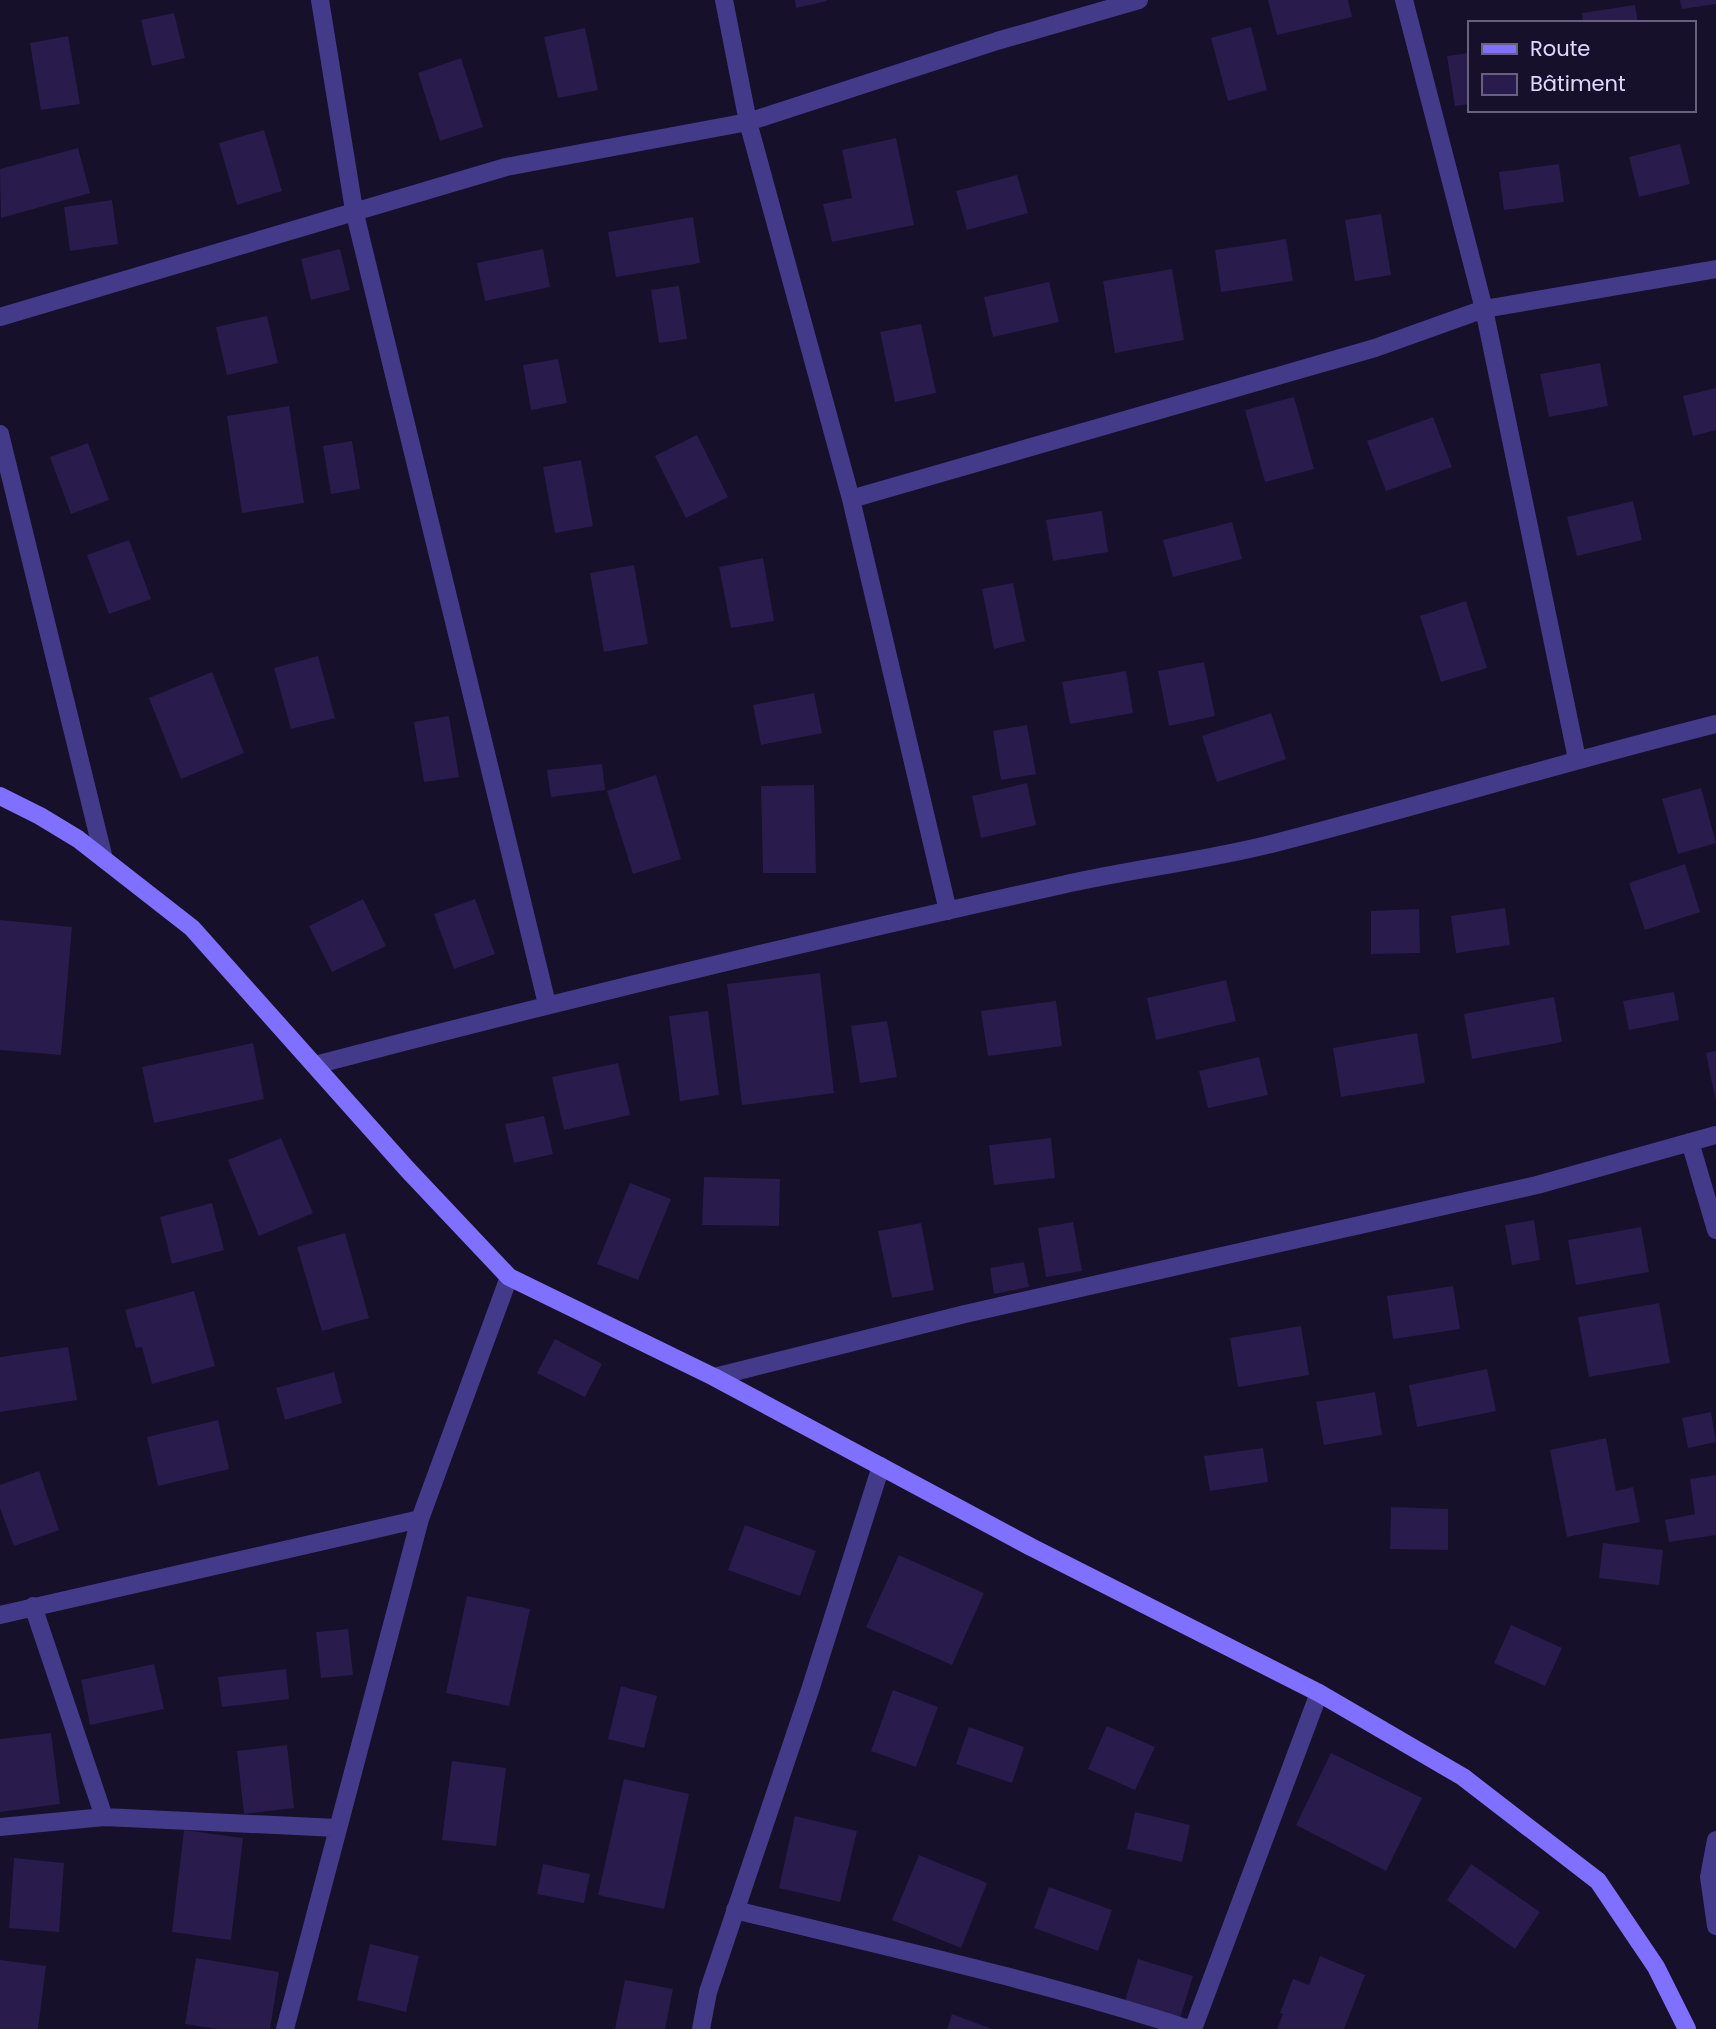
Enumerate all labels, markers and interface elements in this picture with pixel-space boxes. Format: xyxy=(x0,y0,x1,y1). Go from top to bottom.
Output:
legend xyxy=(1468,21,1695,112)
text: Route xyxy=(1530,34,1590,63)
text: Bâtiment xyxy=(1530,69,1626,98)

